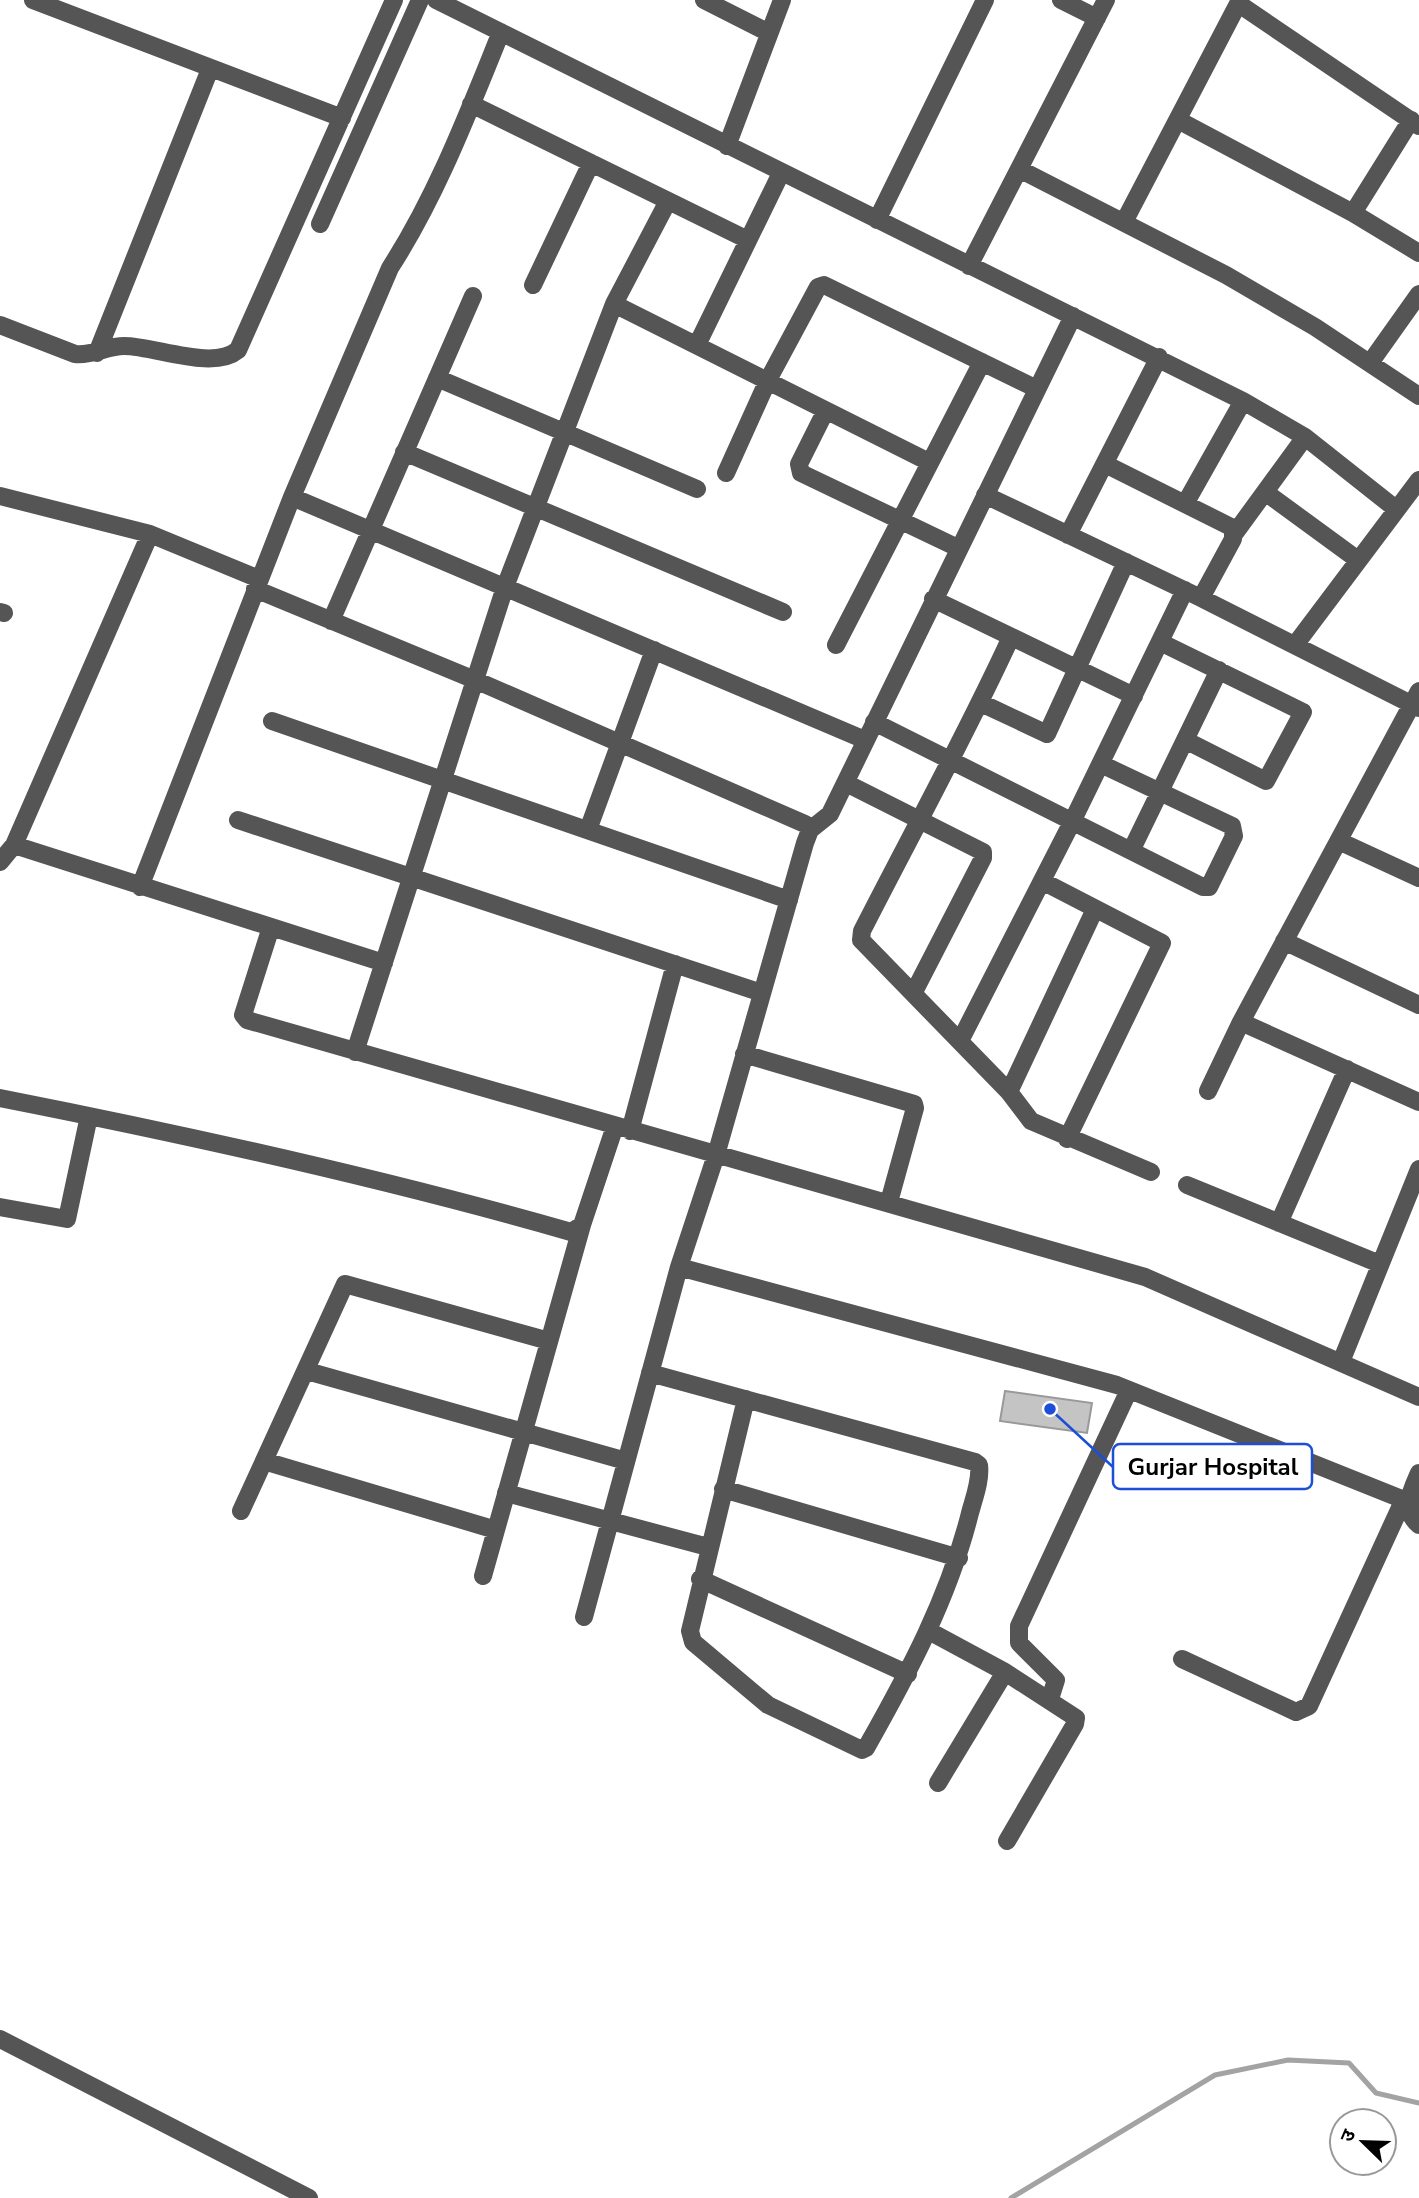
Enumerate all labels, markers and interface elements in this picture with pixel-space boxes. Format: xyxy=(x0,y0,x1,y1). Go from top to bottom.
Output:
callout: Gurjar Hospital xyxy=(1113,1444,1312,1489)
text: Gurjar Hospital xyxy=(1128,1451,1299,1483)
north arrow xyxy=(1328,2107,1398,2177)
text: उ xyxy=(1334,2125,1363,2146)

